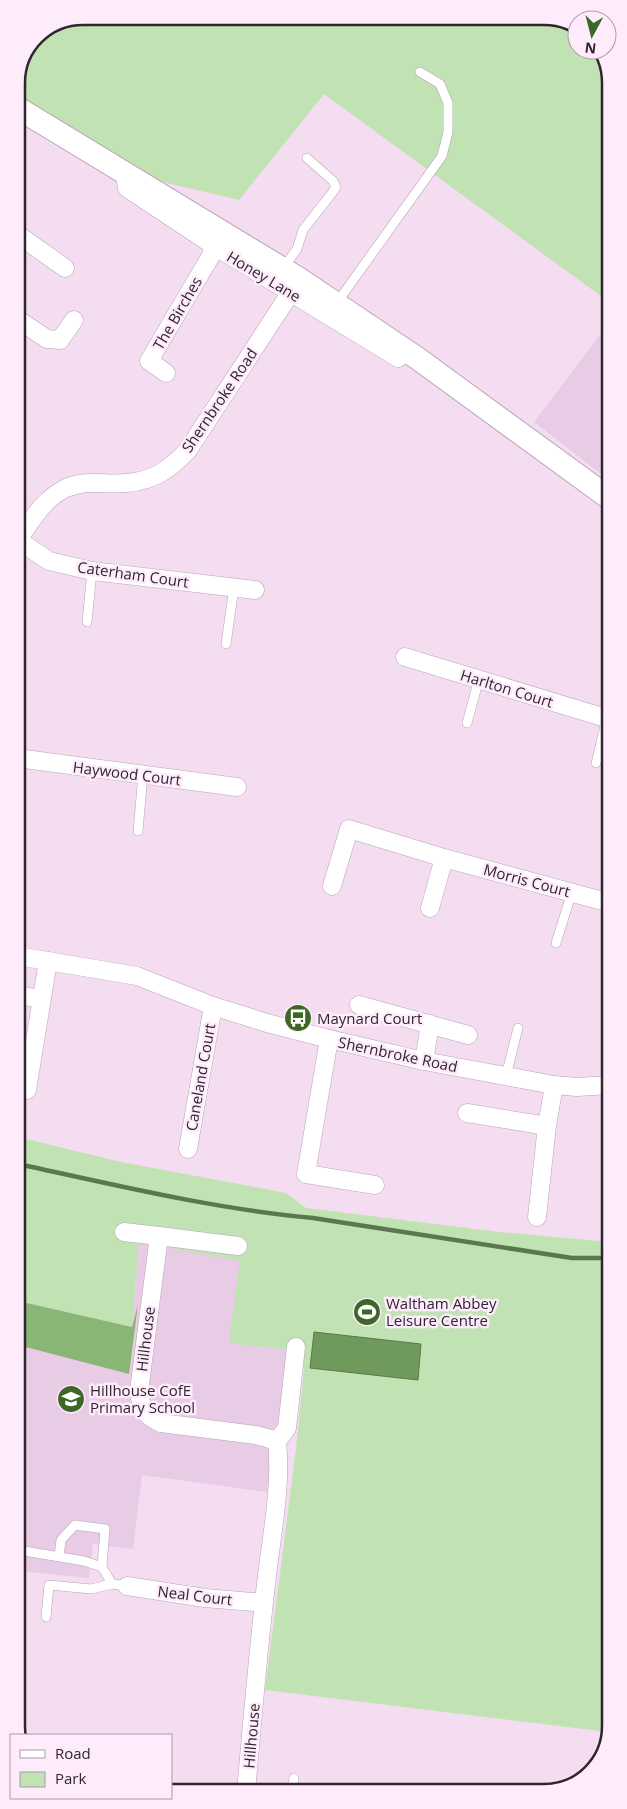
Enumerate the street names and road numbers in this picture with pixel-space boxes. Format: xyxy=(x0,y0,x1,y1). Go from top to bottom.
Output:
street label: Honey Lane xyxy=(223,246,305,306)
street label: The Birches xyxy=(148,273,206,353)
street label: Shernbroke Road xyxy=(177,344,261,456)
street label: Caterham Court xyxy=(76,556,190,592)
street label: Harlton Court xyxy=(458,664,556,712)
street label: Haywood Court xyxy=(72,756,182,790)
street label: Morris Court xyxy=(482,859,572,901)
street label: Caneland Court xyxy=(181,1022,219,1132)
street label: Shernbroke Road xyxy=(336,1032,460,1076)
street label: Hillhouse xyxy=(131,1305,159,1373)
street label: Neal Court xyxy=(157,1581,233,1609)
street label: Hillhouse xyxy=(238,1703,264,1769)

